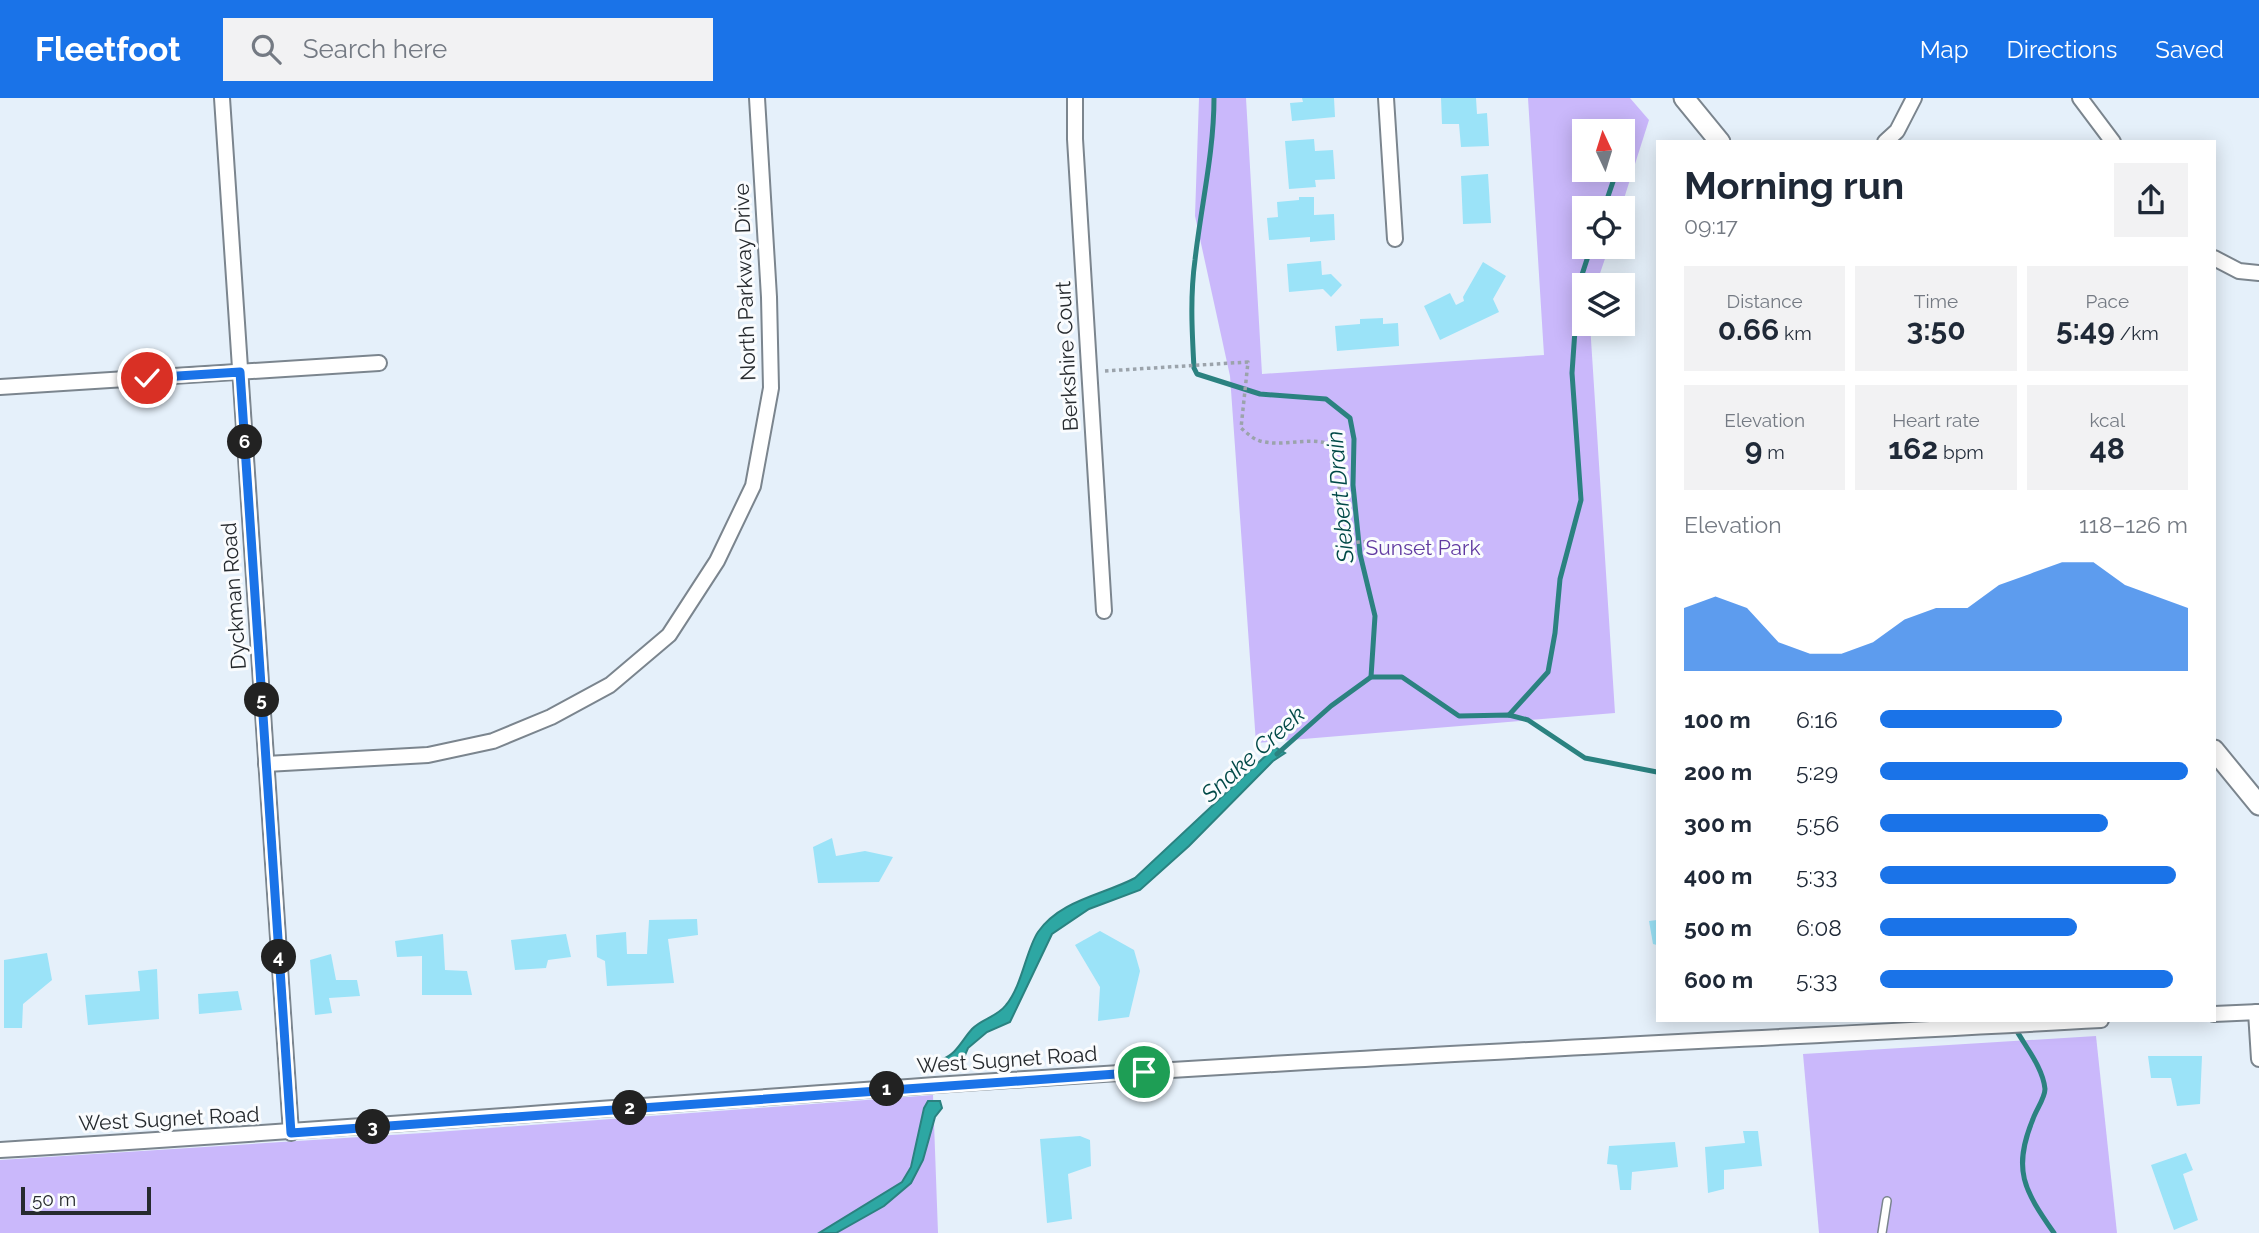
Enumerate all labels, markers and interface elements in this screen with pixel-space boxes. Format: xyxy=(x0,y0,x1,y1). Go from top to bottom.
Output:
search box xyxy=(223,18,713,81)
text: Fleetfoot xyxy=(35,30,181,69)
icon: search xyxy=(247,30,285,68)
text: Search here xyxy=(303,34,447,64)
text: Map xyxy=(1920,35,1969,64)
text: Directions xyxy=(2007,35,2117,64)
text: Saved xyxy=(2155,35,2224,64)
north arrow xyxy=(1572,119,1634,182)
map controls xyxy=(1572,119,1635,336)
text: Morning run xyxy=(1684,163,1904,208)
button: share xyxy=(2114,163,2188,237)
street label: North Parkway Drive xyxy=(729,183,760,381)
button: locate xyxy=(1572,196,1635,259)
text: 09:17 xyxy=(1684,212,1738,239)
button: layers xyxy=(1572,273,1635,336)
street label: Berkshire Court xyxy=(1050,280,1083,432)
text: Distance xyxy=(1727,290,1803,312)
text: Time xyxy=(1914,290,1958,312)
text: Pace xyxy=(2086,290,2129,312)
text: 0.66 xyxy=(1718,312,1779,347)
text: 3:50 xyxy=(1906,312,1966,347)
text: 5:49 xyxy=(2056,312,2115,347)
text: km xyxy=(1779,322,1812,344)
text: /km xyxy=(2115,322,2159,344)
pin xyxy=(117,348,177,408)
icon: check xyxy=(128,359,166,397)
text: Elevation xyxy=(1724,409,1805,431)
text: Heart rate xyxy=(1892,409,1980,431)
text: kcal xyxy=(2090,409,2125,431)
pin: 6 xyxy=(228,424,262,460)
text: 6 xyxy=(239,430,250,452)
water label: Siebert Drain xyxy=(1320,430,1359,565)
text: 9 xyxy=(1745,431,1762,466)
text: 162 xyxy=(1888,431,1938,466)
text: 48 xyxy=(2090,431,2125,466)
text: m xyxy=(1762,441,1785,463)
text: bpm xyxy=(1938,441,1984,463)
text: Elevation xyxy=(1684,511,1782,538)
text: 118–126 m xyxy=(2079,511,2188,538)
street label: Dyckman Road xyxy=(216,522,251,670)
park label: Sunset Park xyxy=(1365,535,1481,560)
pin: 5 xyxy=(244,682,280,718)
text: 5 xyxy=(256,688,267,710)
water label: Snake Creek xyxy=(1195,700,1310,808)
text: 100 m xyxy=(1684,706,1751,733)
text: 6:16 xyxy=(1796,706,1838,733)
text: 200 m xyxy=(1684,758,1752,785)
text: 5:29 xyxy=(1796,758,1838,785)
text: 300 m xyxy=(1684,810,1752,837)
text: 5:56 xyxy=(1796,810,1839,837)
text: 400 m xyxy=(1684,862,1752,889)
text: 5:33 xyxy=(1796,862,1837,889)
text: 500 m xyxy=(1684,914,1752,941)
text: 6:08 xyxy=(1796,914,1842,941)
pin: 4 xyxy=(262,940,296,974)
text: 4 xyxy=(273,945,284,967)
text: 600 m xyxy=(1684,966,1753,993)
text: 5:33 xyxy=(1796,966,1837,993)
street label: West Sugnet Road xyxy=(916,1041,1098,1078)
pin xyxy=(1114,1042,1174,1102)
icon: arrive xyxy=(1125,1053,1163,1091)
pin: 1 xyxy=(870,1072,904,1107)
text: 1 xyxy=(882,1077,891,1099)
pin: 2 xyxy=(612,1090,648,1126)
text: 2 xyxy=(624,1096,635,1118)
street label: West Sugnet Road xyxy=(78,1101,260,1136)
pin: 3 xyxy=(356,1110,390,1144)
text: 3 xyxy=(367,1115,378,1137)
scale bar xyxy=(21,1184,150,1216)
text: 50 m xyxy=(32,1188,76,1210)

